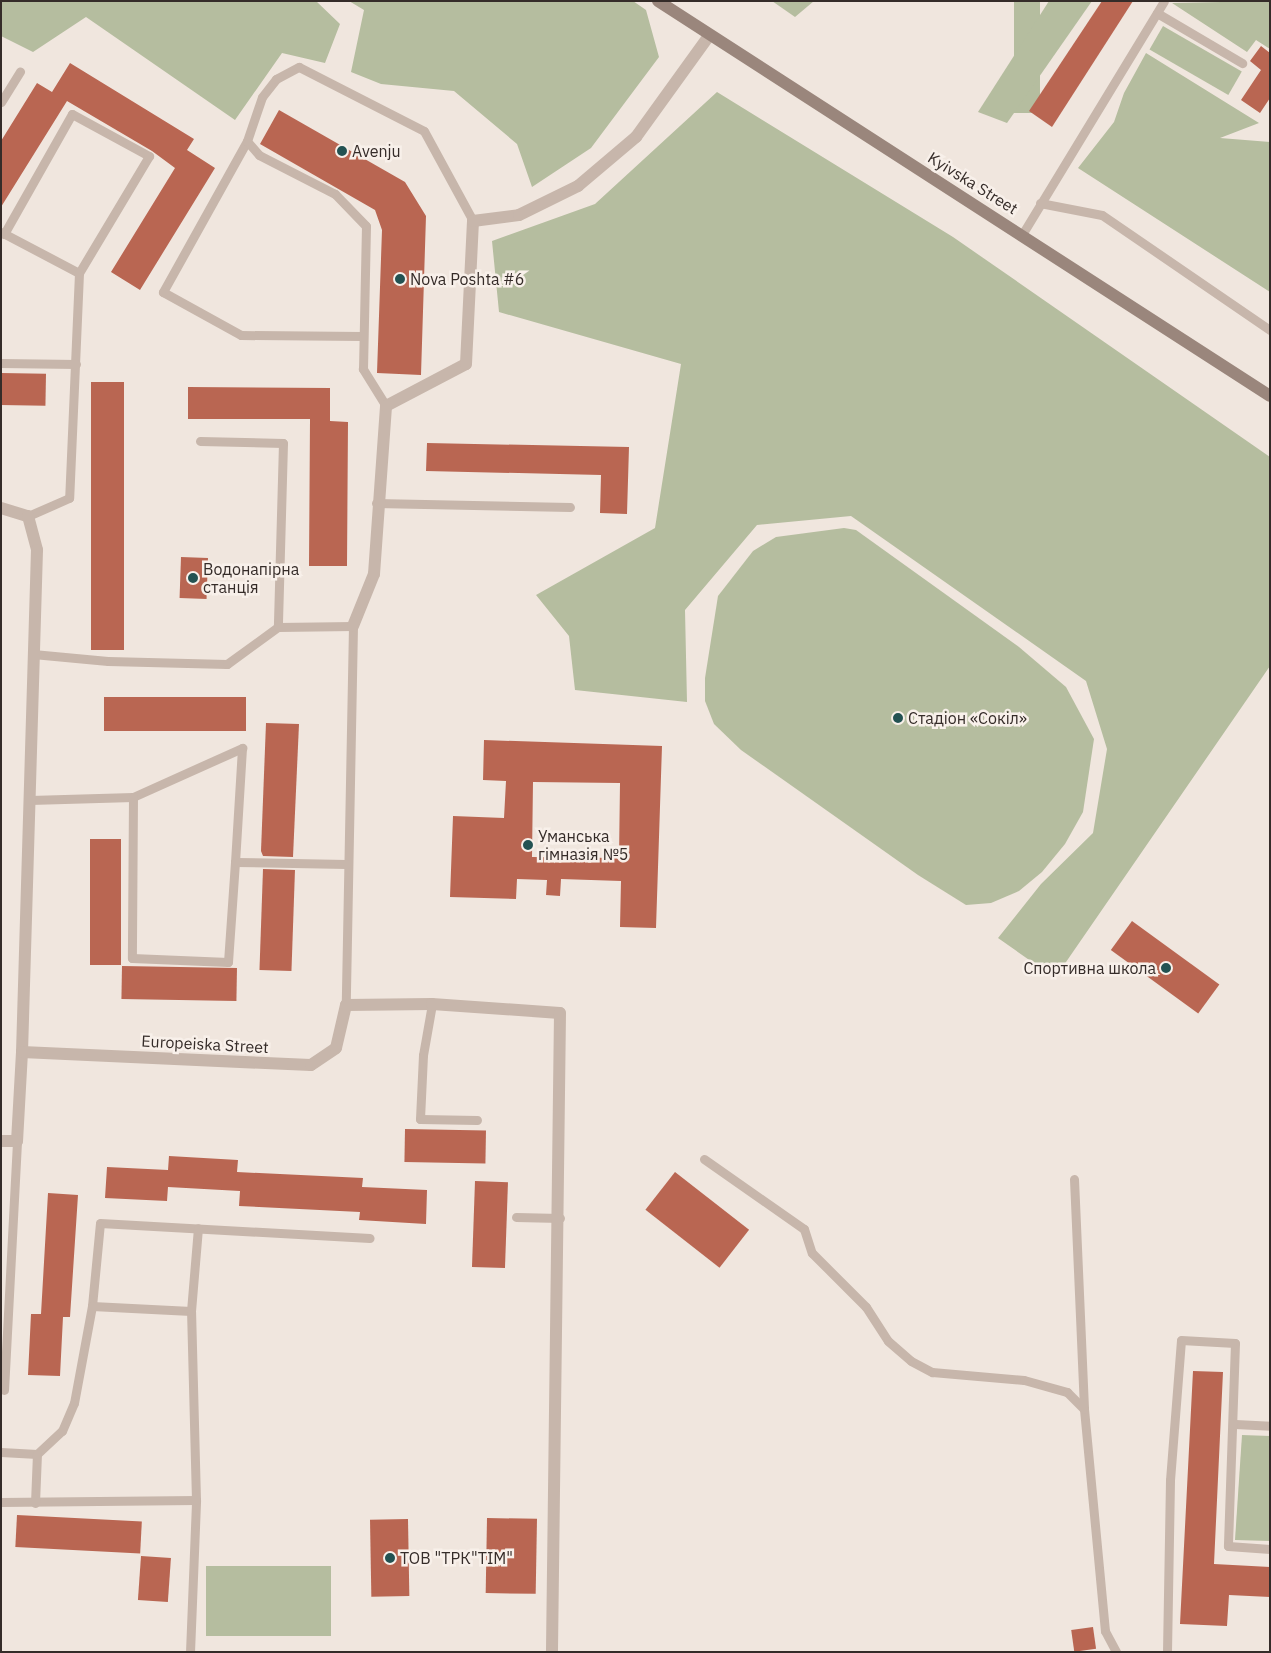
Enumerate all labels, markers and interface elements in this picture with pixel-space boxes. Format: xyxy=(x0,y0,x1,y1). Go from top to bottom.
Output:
place label: Avenju xyxy=(352,141,401,161)
marker: Avenju xyxy=(336,145,348,157)
street label: Kyivska Street xyxy=(925,148,1021,218)
place label: Nova Poshta #6 xyxy=(410,269,524,289)
marker: Nova Poshta #6 xyxy=(394,273,406,285)
place label: Водонапірна станція xyxy=(203,559,299,597)
marker: Водонапірна станція xyxy=(187,572,199,584)
place label: Стадіон «Сокіл» xyxy=(908,708,1027,728)
marker: Стадіон «Сокіл» xyxy=(892,712,904,724)
place label: Уманська гімназія №5 xyxy=(538,826,628,864)
marker: Уманська гімназія №5 xyxy=(522,839,534,851)
place label: Спортивна школа xyxy=(1023,958,1156,978)
marker: Спортивна школа xyxy=(1160,962,1172,974)
street label: Europeiska Street xyxy=(141,1031,269,1057)
place label: ТОВ "ТРК"ТІМ" xyxy=(400,1548,513,1568)
marker: ТОВ "ТРК"ТІМ" xyxy=(384,1552,396,1564)

